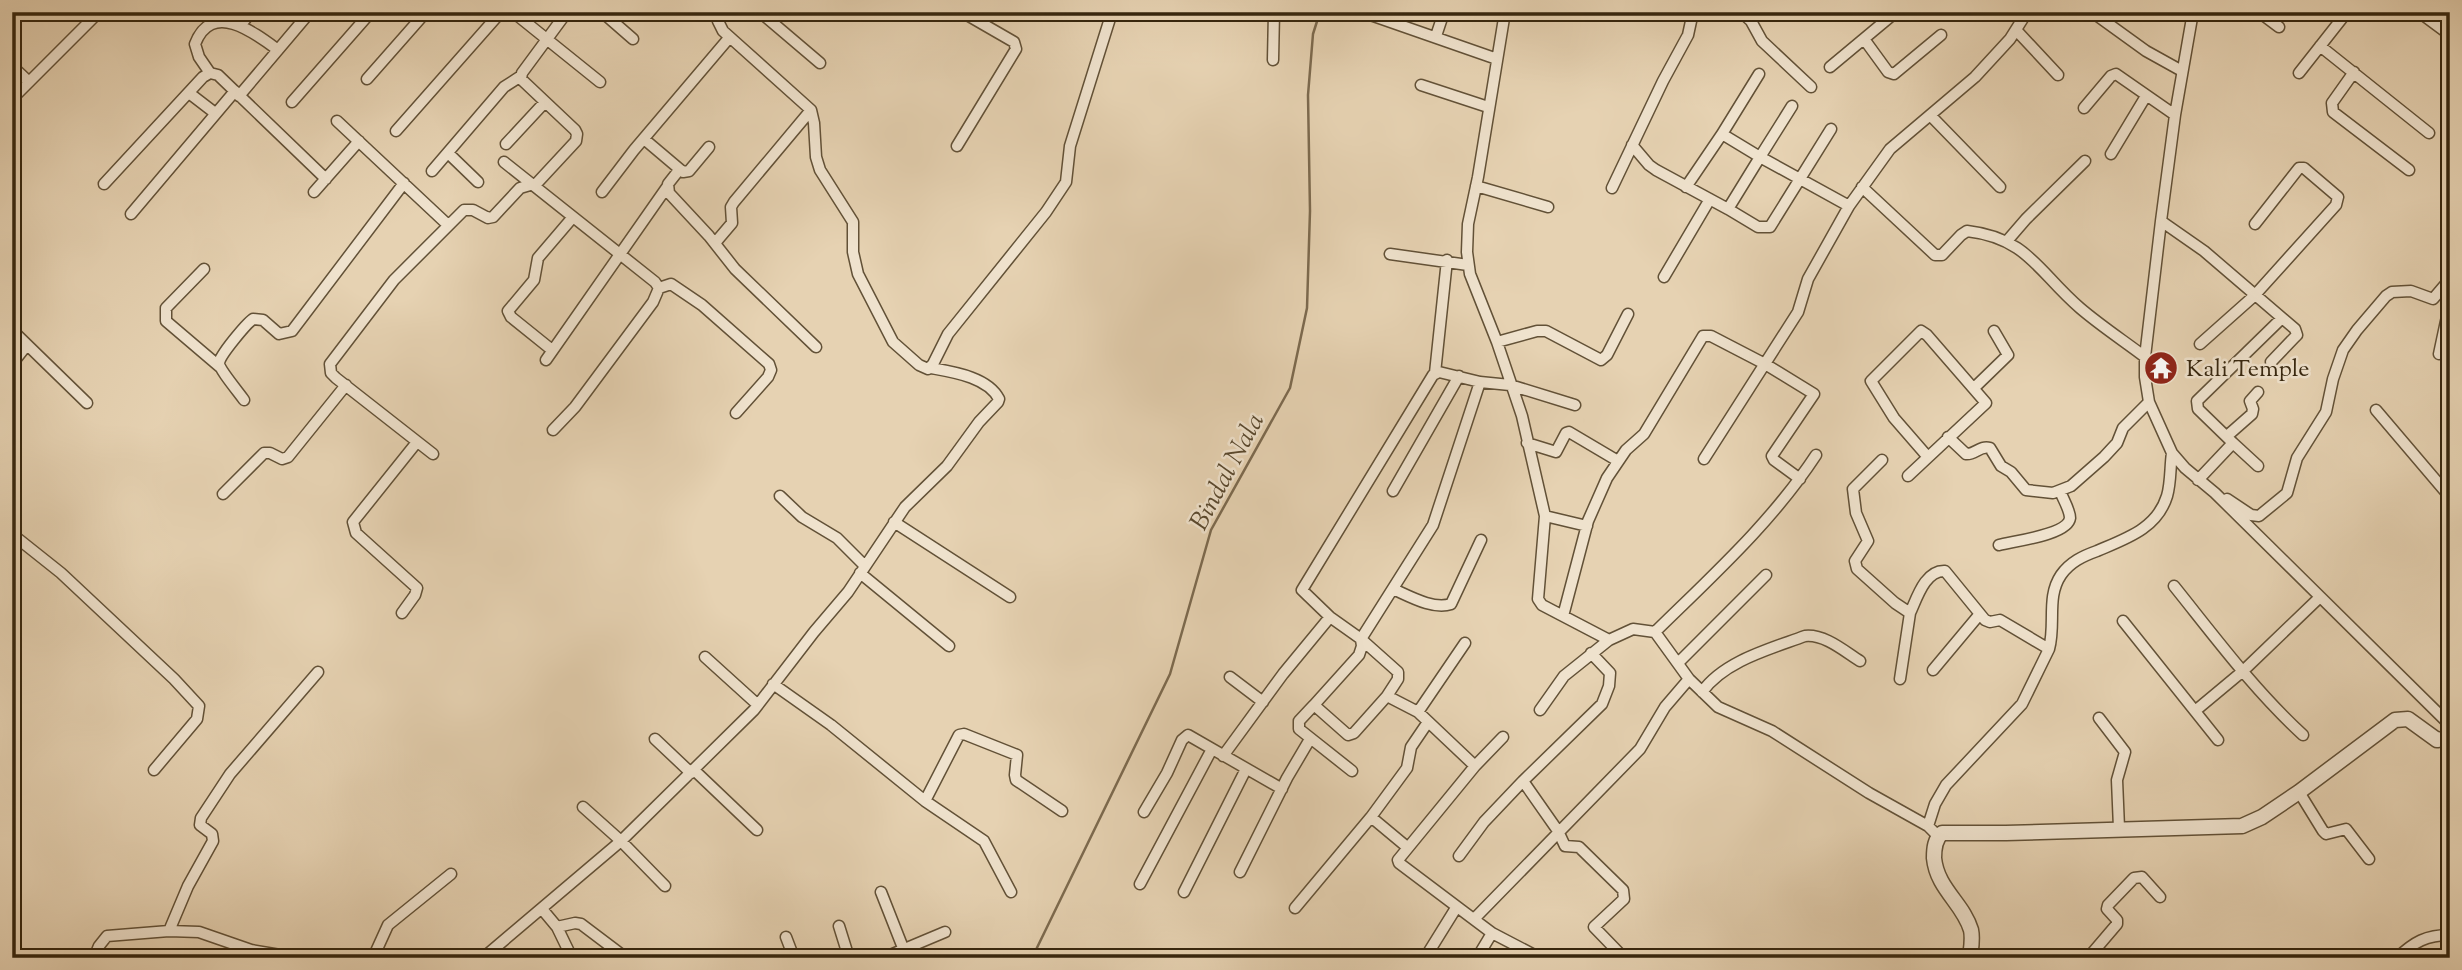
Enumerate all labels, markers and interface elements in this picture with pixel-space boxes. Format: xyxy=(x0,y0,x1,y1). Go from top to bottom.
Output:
temple icon: Kali Temple xyxy=(2142,349,2180,387)
place label: Kali Temple xyxy=(2186,353,2309,387)
water label: Bindal Nala xyxy=(1182,407,1275,537)

